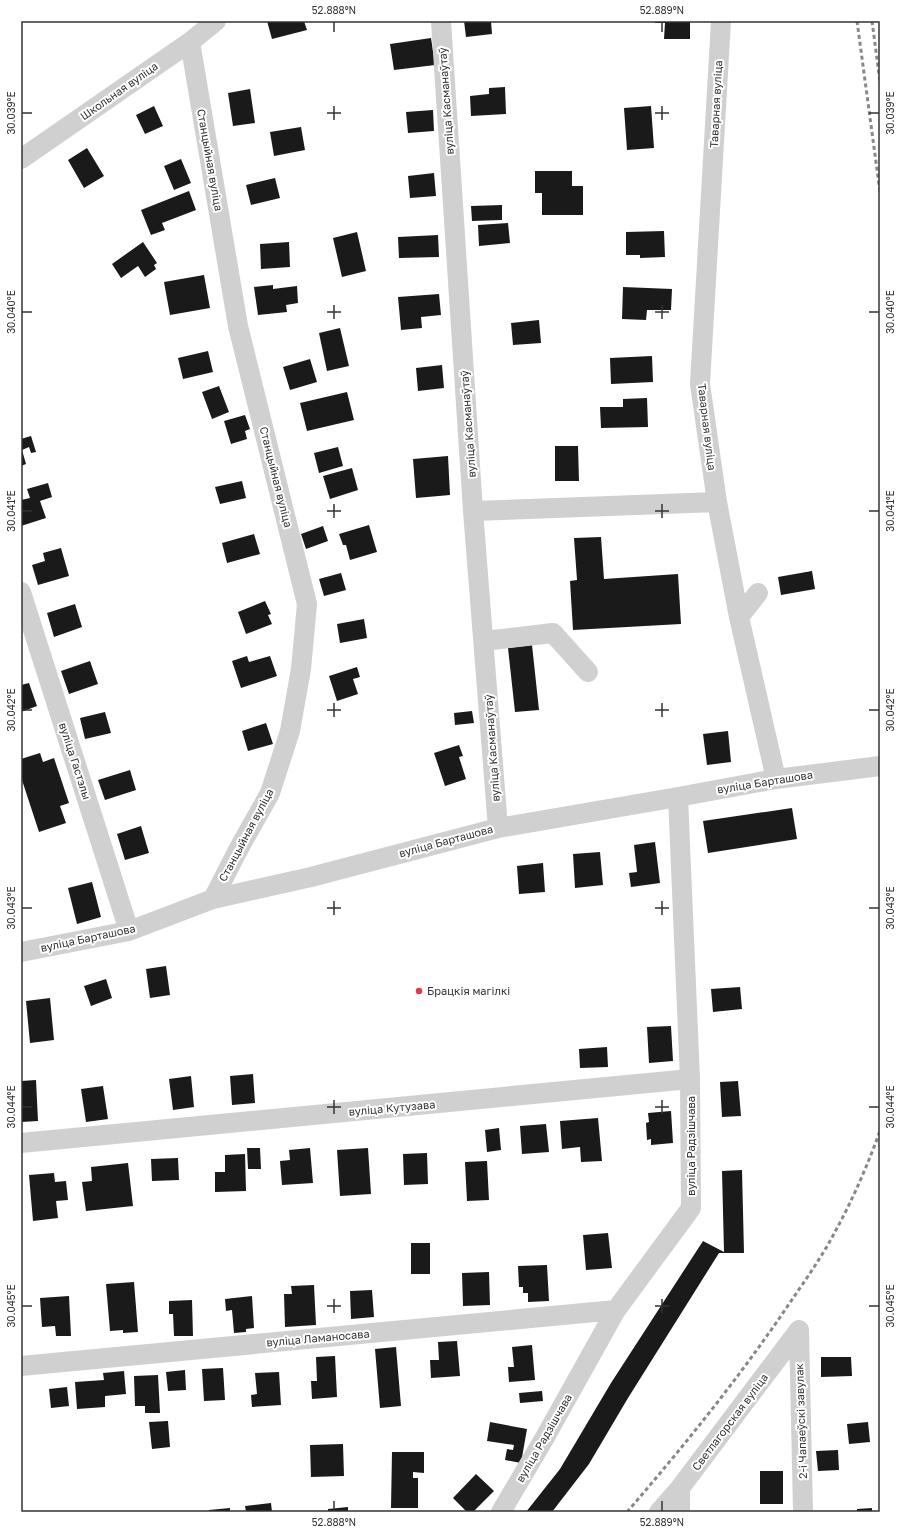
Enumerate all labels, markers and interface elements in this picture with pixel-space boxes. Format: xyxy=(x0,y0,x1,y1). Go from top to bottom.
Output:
text: 52.888°N xyxy=(312,4,356,16)
text: 52.889°N xyxy=(640,4,684,16)
street label: вуліца Касманаўтаў xyxy=(435,47,456,155)
street label: Школьная вуліца xyxy=(77,59,160,122)
street label: Таварная вуліца xyxy=(707,60,724,148)
text: 30.039°E xyxy=(5,91,17,135)
text: 30.039°E xyxy=(884,91,896,135)
street label: Станцыйная вуліца xyxy=(195,108,226,212)
text: 30.040°E xyxy=(5,290,17,334)
text: 30.040°E xyxy=(884,290,896,334)
street label: вуліца Касманаўтаў xyxy=(457,370,478,478)
street label: Таварная вуліца xyxy=(696,383,719,471)
street label: Станцыйная вуліца xyxy=(258,425,295,529)
text: 30.041°E xyxy=(5,490,17,532)
text: 30.041°E xyxy=(884,490,896,532)
text: 30.042°E xyxy=(5,688,17,732)
text: 30.042°E xyxy=(884,688,896,732)
street label: вуліца Касманаўтаў xyxy=(481,694,502,802)
street label: вуліца Гастэлы xyxy=(57,721,94,801)
street label: вуліца Барташова xyxy=(716,768,814,795)
street label: Станцыйная вуліца xyxy=(216,786,276,884)
street label: вуліца Барташова xyxy=(397,822,494,859)
text: 30.043°E xyxy=(5,886,17,930)
text: 30.043°E xyxy=(884,886,896,930)
street label: вуліца Барташова xyxy=(39,921,137,954)
place label: Брацкія магілкі xyxy=(427,984,510,997)
marker: Брацкія магілкі xyxy=(414,986,424,996)
text: 30.044°E xyxy=(5,1086,17,1128)
text: 30.044°E xyxy=(884,1086,896,1128)
street label: вуліца Радзішчава xyxy=(684,1096,697,1196)
street label: вуліца Кутузава xyxy=(348,1097,436,1118)
text: 30.045°E xyxy=(5,1284,17,1328)
text: 30.045°E xyxy=(884,1284,896,1328)
street label: вуліца Ламаносава xyxy=(266,1327,370,1348)
street label: 2-і Чапаеўскі завулак xyxy=(792,1362,809,1479)
street label: Светлагорская вуліца xyxy=(689,1371,770,1473)
street label: вуліца Радзішчава xyxy=(513,1391,574,1484)
text: 52.888°N xyxy=(312,1516,356,1528)
text: 52.889°N xyxy=(640,1516,684,1528)

